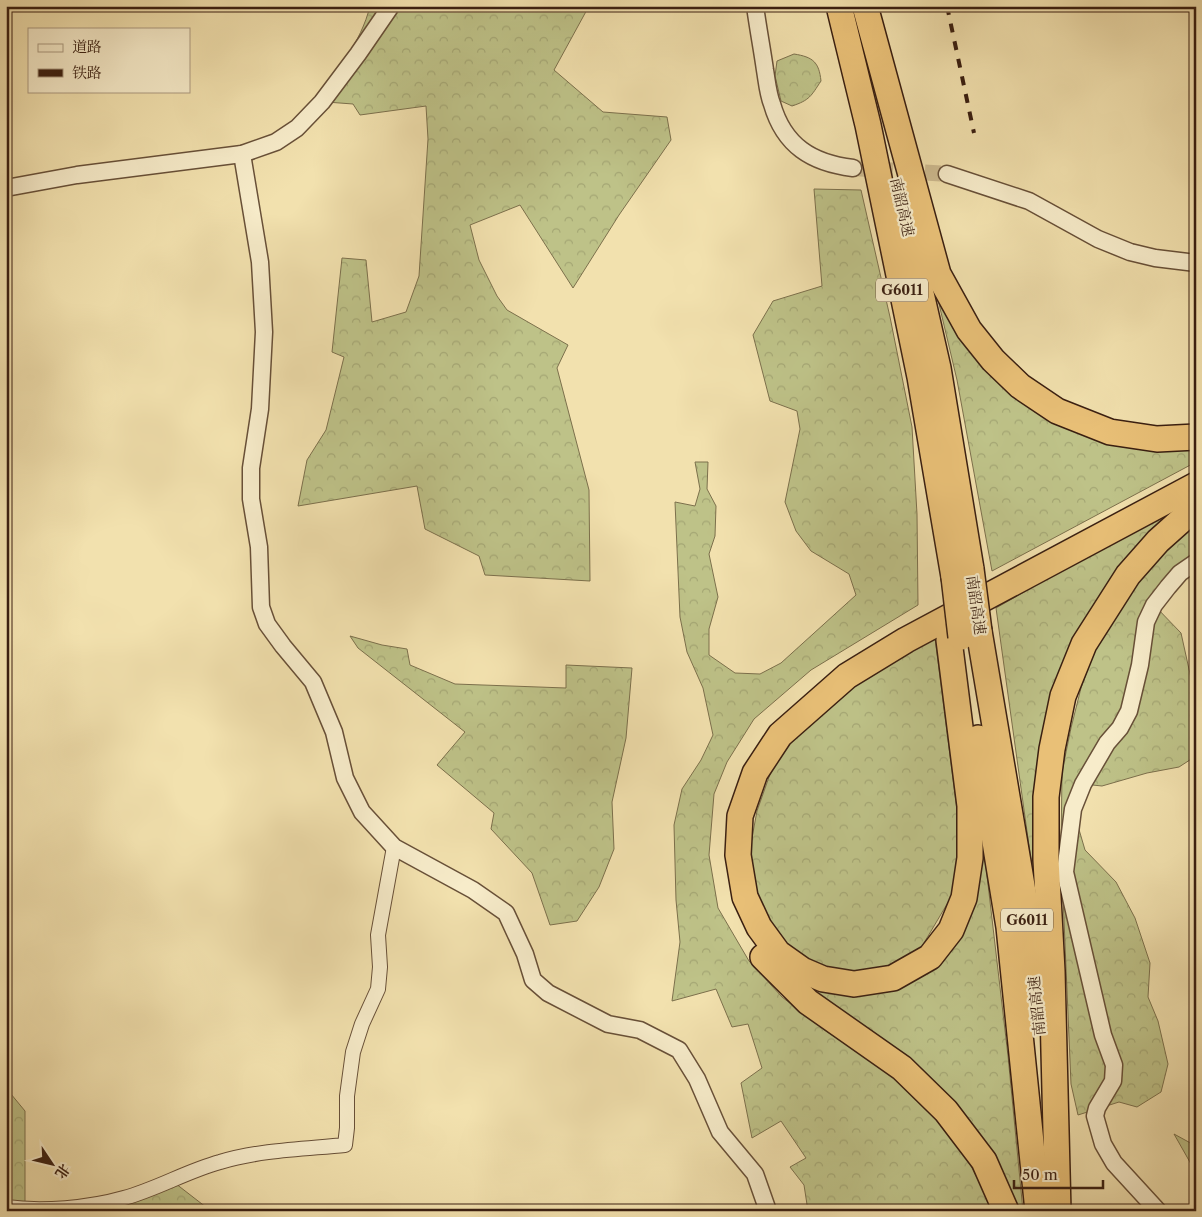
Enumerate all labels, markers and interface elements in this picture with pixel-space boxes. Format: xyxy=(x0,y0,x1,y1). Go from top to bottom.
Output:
legend xyxy=(28,28,190,92)
text: 道路 xyxy=(72,37,102,56)
text: 铁路 xyxy=(72,63,102,82)
street label: 南韶高速 xyxy=(886,176,918,238)
road number: G6011 xyxy=(876,278,928,302)
street label: 南韶高速 xyxy=(963,574,990,636)
road number: G6011 xyxy=(1001,908,1053,932)
street label: 南韶高速 xyxy=(1024,975,1049,1037)
north arrow xyxy=(28,1140,78,1190)
scale bar xyxy=(1014,1157,1103,1189)
text: 北 xyxy=(51,1161,74,1182)
text: 50 m xyxy=(1022,1165,1058,1184)

